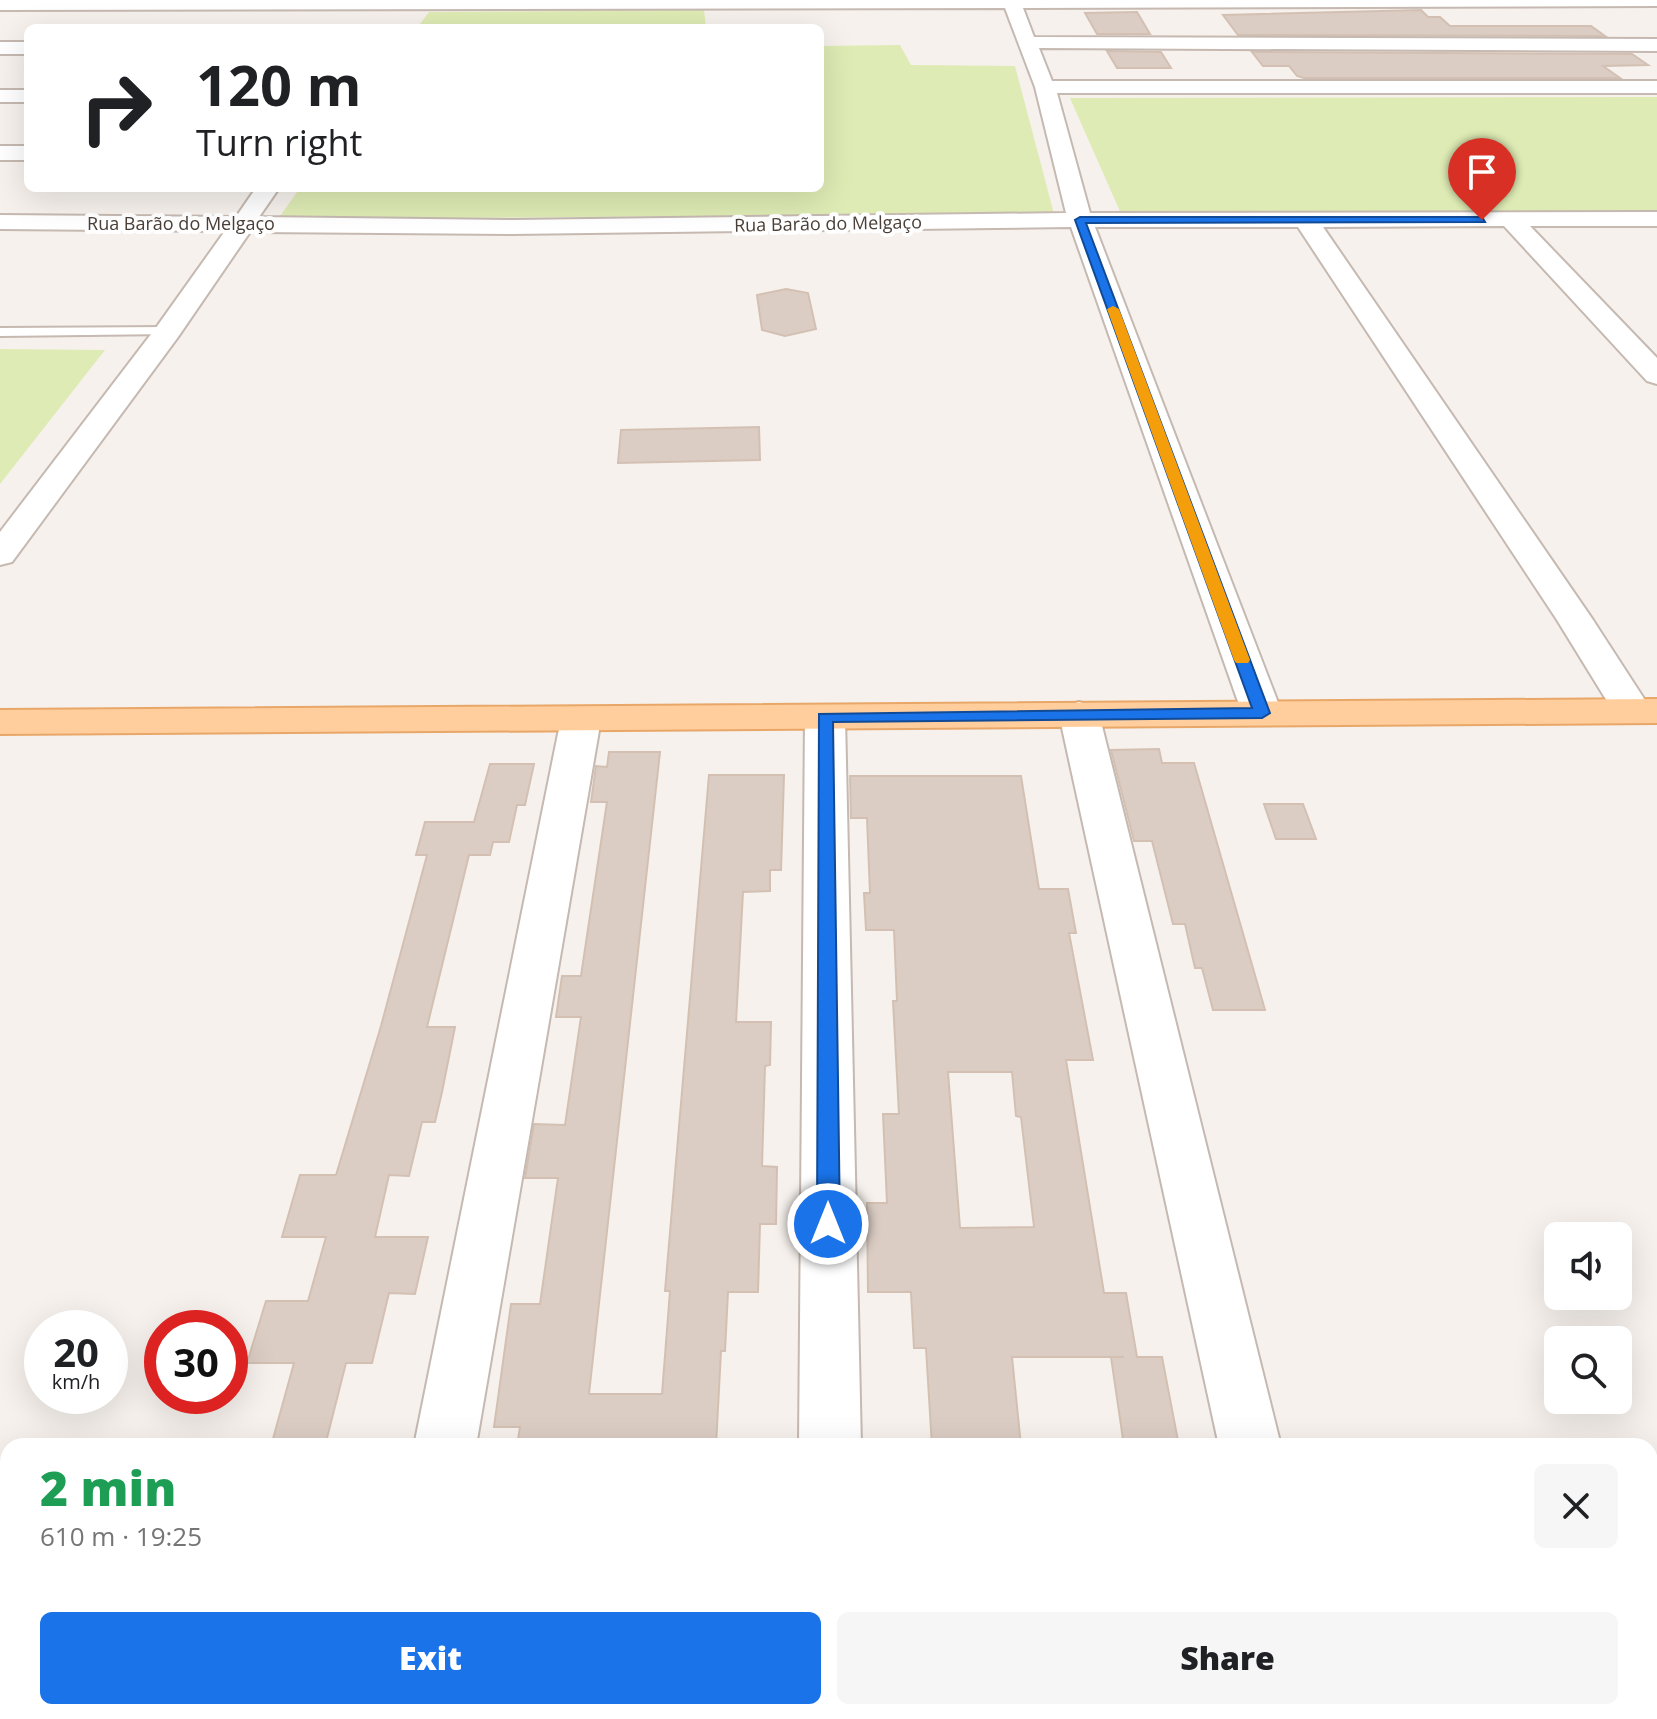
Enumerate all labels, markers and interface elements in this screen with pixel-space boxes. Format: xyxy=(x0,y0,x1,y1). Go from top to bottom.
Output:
text: 120 m xyxy=(196,46,362,122)
icon: right xyxy=(64,56,168,160)
text: Turn right xyxy=(196,118,362,167)
pin xyxy=(1448,138,1516,220)
icon: arrive xyxy=(1460,150,1504,194)
street label: Rua Barão do Melgaço xyxy=(734,209,922,237)
street label: Rua Barão do Melgaço xyxy=(87,211,275,235)
position arrow xyxy=(786,1182,870,1266)
map controls xyxy=(1544,1222,1632,1414)
button: sound xyxy=(1544,1222,1632,1310)
speed limit sign: 30 xyxy=(144,1310,248,1414)
text: 20 xyxy=(53,1324,99,1379)
button: search xyxy=(1544,1326,1632,1414)
text: km/h xyxy=(52,1368,100,1395)
text: 2 min xyxy=(40,1455,176,1520)
button: close xyxy=(1534,1464,1618,1548)
text: 610 m · 19:25 xyxy=(40,1518,202,1554)
button: Exit xyxy=(40,1612,821,1704)
button: Share xyxy=(837,1612,1618,1704)

